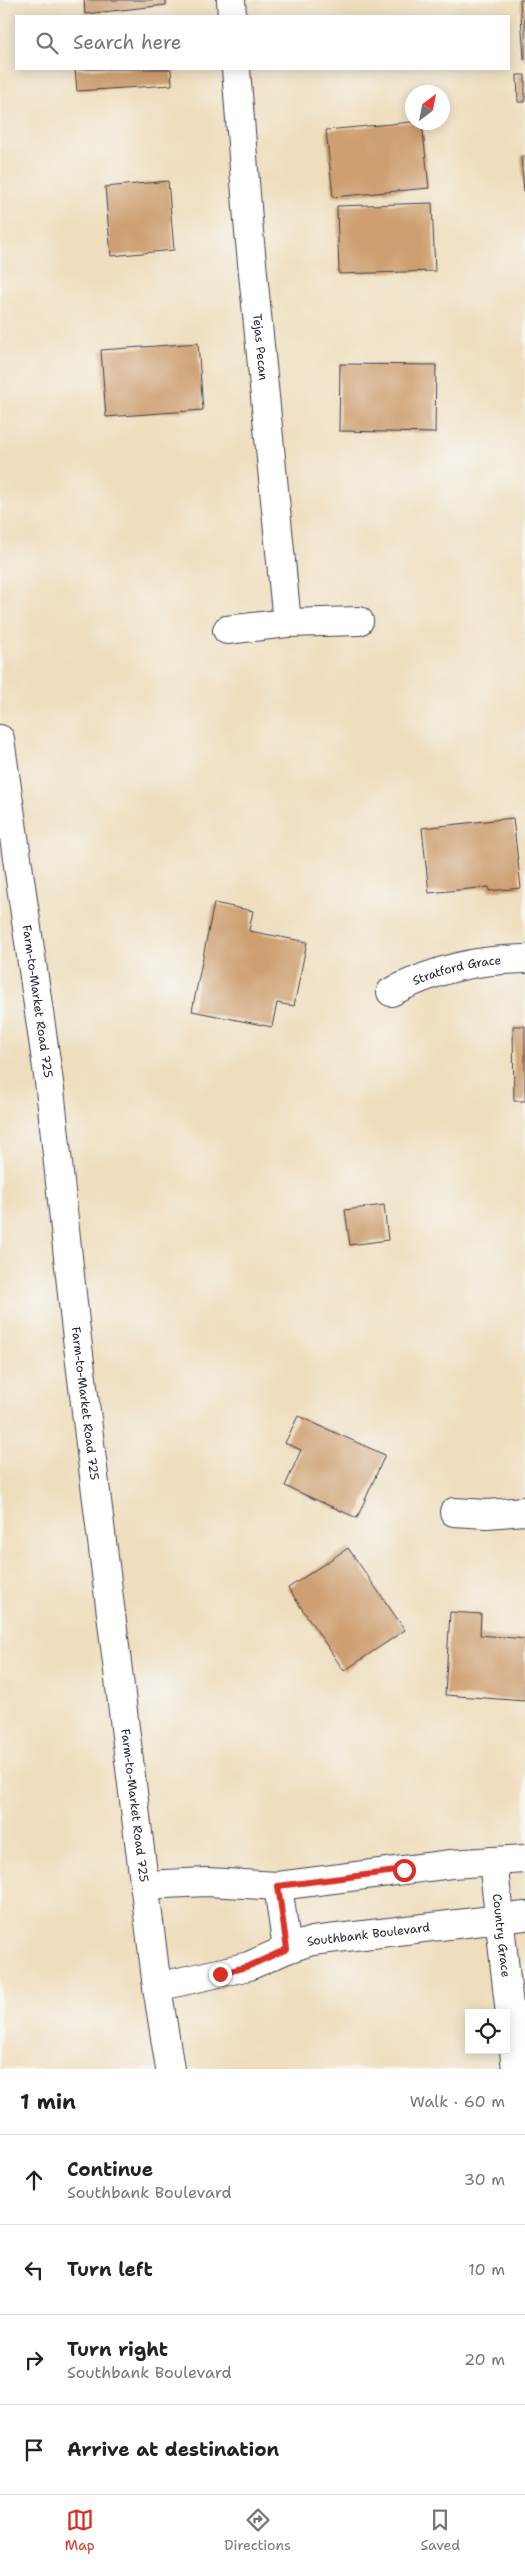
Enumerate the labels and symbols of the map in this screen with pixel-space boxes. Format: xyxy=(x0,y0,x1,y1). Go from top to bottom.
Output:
north arrow xyxy=(405,85,450,130)
street label: Tejas Pecan xyxy=(249,313,271,381)
street label: Farm-to-Market Road 725 xyxy=(19,924,56,1079)
street label: Stratford Grace xyxy=(410,952,502,989)
street label: Farm-to-Market Road 725 xyxy=(68,1326,102,1481)
street label: Farm-to-Market Road 725 xyxy=(117,1728,152,1883)
route start xyxy=(393,1859,416,1882)
street label: Country Grace xyxy=(489,1893,514,1978)
street label: Southbank Boulevard xyxy=(305,1919,431,1950)
route end xyxy=(209,1963,232,1986)

